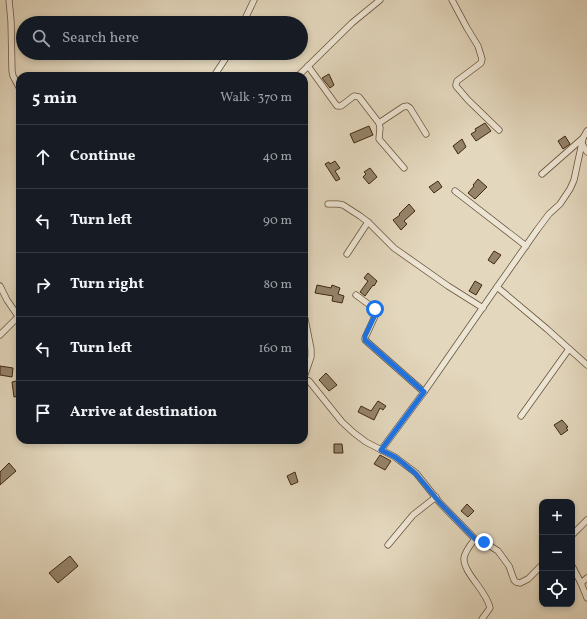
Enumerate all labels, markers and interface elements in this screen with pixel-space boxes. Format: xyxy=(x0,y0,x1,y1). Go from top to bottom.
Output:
search box xyxy=(16,16,308,60)
icon: search xyxy=(30,27,52,49)
text: Search here xyxy=(62,28,139,49)
text: 5 min xyxy=(32,87,77,110)
text: Walk · 370 m xyxy=(220,89,292,107)
icon: ahead xyxy=(32,146,54,168)
text: Continue xyxy=(70,146,135,167)
text: 40 m xyxy=(263,148,292,166)
icon: left xyxy=(32,210,54,232)
text: Turn left xyxy=(70,210,132,231)
text: 90 m xyxy=(263,212,292,230)
icon: right xyxy=(32,274,54,296)
text: Turn right xyxy=(70,274,144,295)
text: 80 m xyxy=(263,276,292,294)
route start xyxy=(366,300,384,318)
icon: left xyxy=(32,338,54,360)
text: Turn left xyxy=(70,338,132,359)
text: 160 m xyxy=(258,340,292,358)
icon: arrive xyxy=(32,402,54,424)
text: Arrive at destination xyxy=(70,402,217,423)
map controls xyxy=(539,499,575,607)
button: + xyxy=(539,499,575,535)
route end xyxy=(475,533,493,551)
button: − xyxy=(539,535,575,571)
button: locate xyxy=(539,571,575,607)

